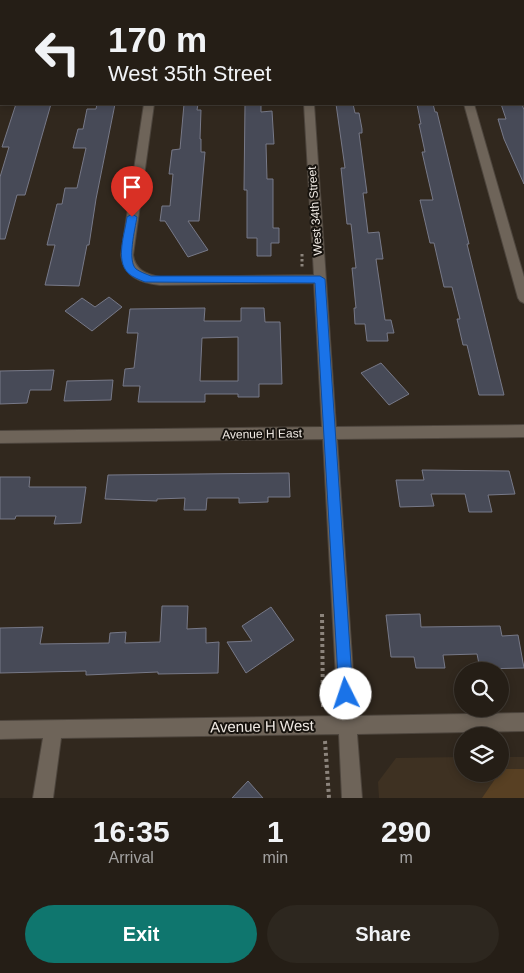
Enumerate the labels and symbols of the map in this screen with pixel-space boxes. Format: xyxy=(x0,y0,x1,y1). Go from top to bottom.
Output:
street label: West 34th Street xyxy=(305,165,325,256)
pin xyxy=(111,166,153,217)
street label: Avenue H East xyxy=(222,426,303,442)
position arrow xyxy=(319,667,371,719)
street label: Avenue H West xyxy=(210,717,315,735)

